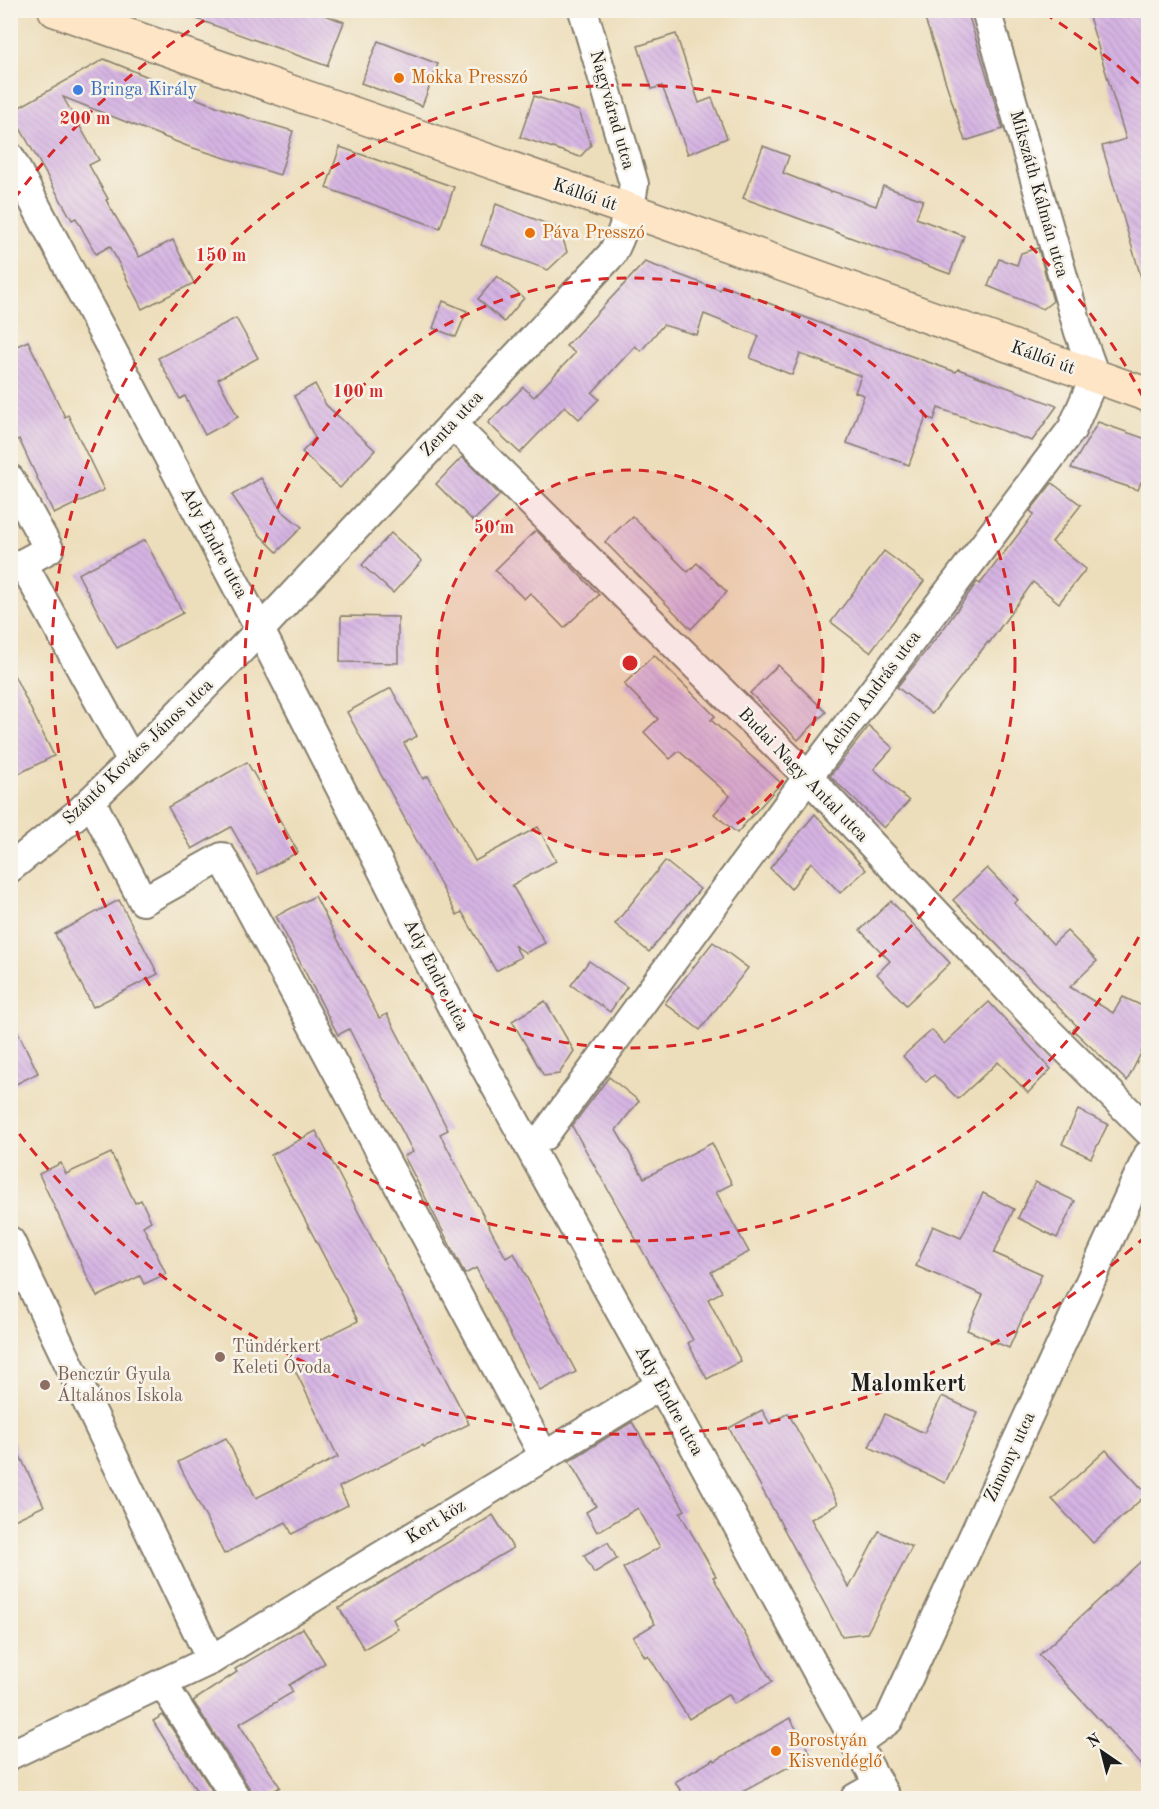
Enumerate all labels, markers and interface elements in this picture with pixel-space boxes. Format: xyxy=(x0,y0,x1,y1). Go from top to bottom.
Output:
street label: Nagyvárad utca xyxy=(586,48,638,172)
place label: Mokka Presszó xyxy=(411,69,528,87)
marker: Mokka Presszó xyxy=(392,71,406,85)
place label: Bringa Király xyxy=(90,81,198,99)
marker: Bringa Király xyxy=(71,83,85,97)
street label: Mikszáth Kálmán utca xyxy=(1007,108,1072,280)
text: 200 m xyxy=(60,110,110,128)
street label: Kállói út xyxy=(550,176,620,214)
place label: Páva Presszó xyxy=(542,224,645,242)
marker: Páva Presszó xyxy=(523,226,537,240)
text: 150 m xyxy=(196,247,246,265)
street label: Kállói út xyxy=(1008,338,1078,378)
text: 100 m xyxy=(333,383,383,401)
street label: Zenta utca xyxy=(417,388,487,460)
street label: Ady Endre utca xyxy=(177,485,251,601)
text: 50 m xyxy=(474,519,514,537)
street label: Áchim András utca xyxy=(816,625,924,758)
centre of rings xyxy=(620,653,640,673)
street label: Szántó Kovács János utca xyxy=(59,676,217,828)
street label: Budai Nagy Antal utca xyxy=(735,705,872,846)
street label: Ady Endre utca xyxy=(400,916,472,1034)
place label: Tündérkert Keleti Óvoda xyxy=(232,1338,332,1377)
street label: Ady Endre utca xyxy=(631,1343,707,1459)
marker: Tündérkert Keleti Óvoda xyxy=(213,1350,227,1364)
place label: Benczúr Gyula Általános Iskola xyxy=(57,1366,183,1405)
district label: Malomkert xyxy=(850,1373,966,1397)
marker: Benczúr Gyula Általános Iskola xyxy=(38,1378,52,1392)
street label: Zimony utca xyxy=(981,1409,1039,1505)
street label: Kert köz xyxy=(403,1497,469,1547)
north arrow xyxy=(1072,1722,1132,1782)
text: N xyxy=(1085,1731,1105,1751)
place label: Borostyán Kisvendéglő xyxy=(788,1732,882,1771)
marker: Borostyán Kisvendéglő xyxy=(769,1744,783,1758)

